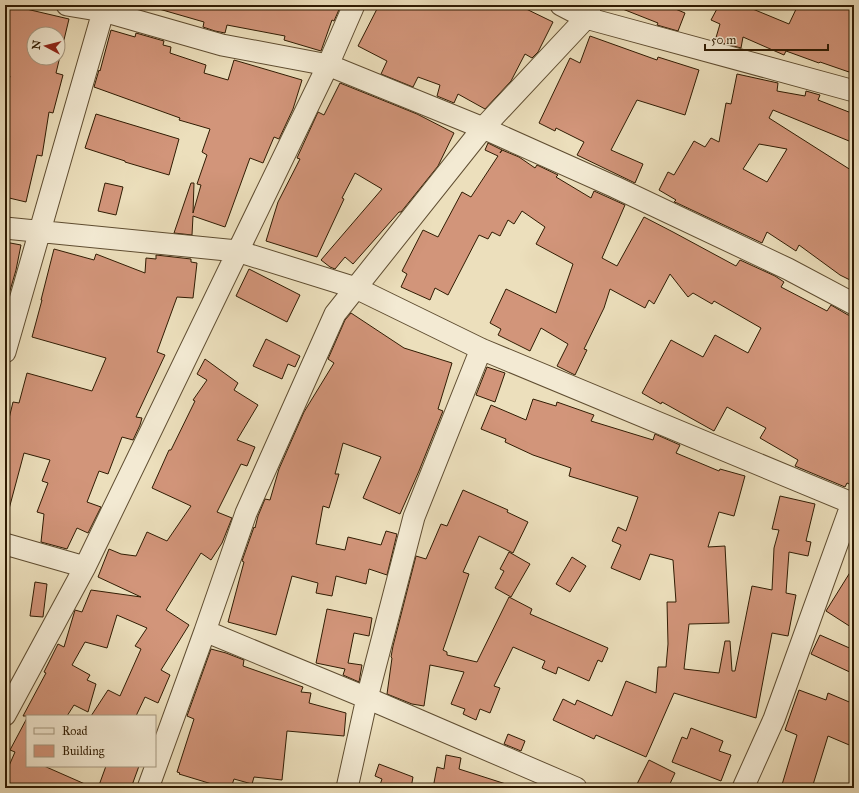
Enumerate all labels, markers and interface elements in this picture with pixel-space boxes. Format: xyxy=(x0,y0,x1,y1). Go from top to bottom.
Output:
north arrow xyxy=(26,26,66,66)
scale bar xyxy=(705,26,828,52)
text: 50 m xyxy=(711,33,736,47)
text: N xyxy=(30,39,44,50)
legend xyxy=(26,715,156,767)
text: Road xyxy=(62,724,88,738)
text: Building xyxy=(62,744,105,759)

